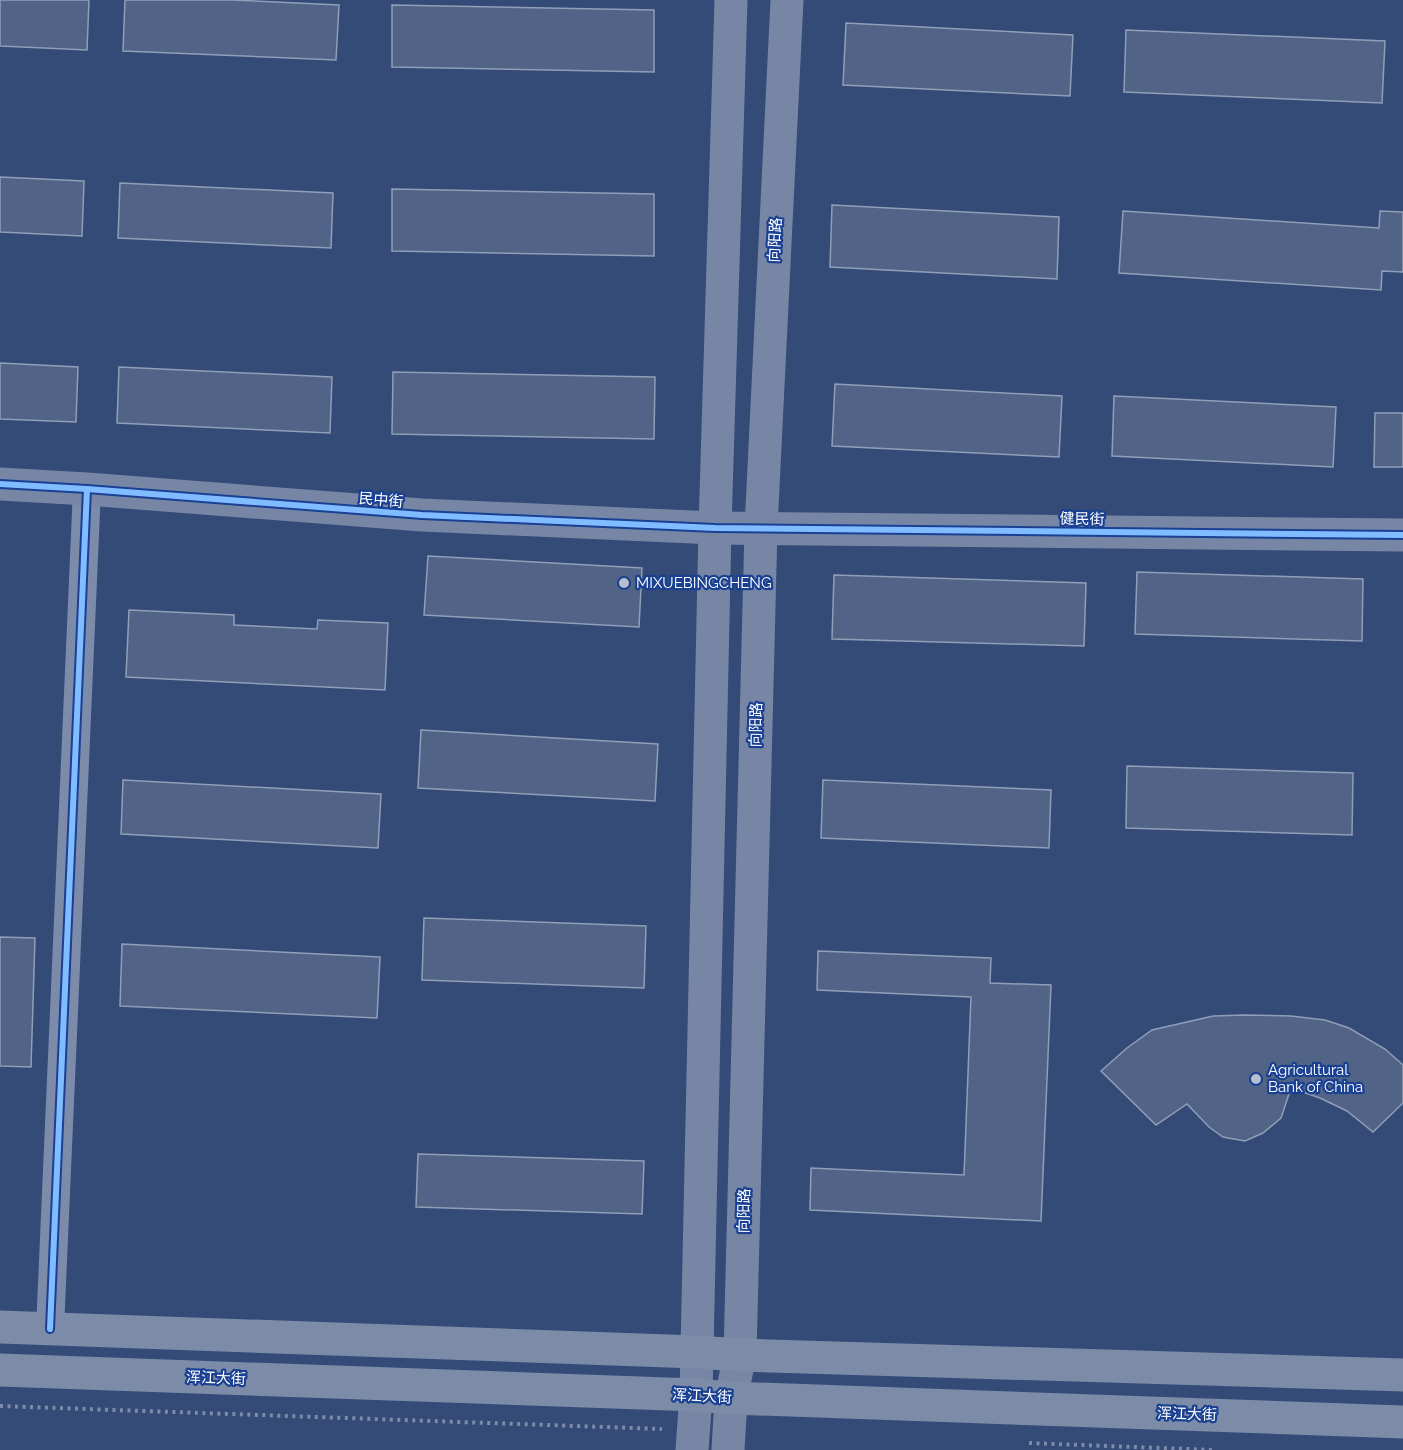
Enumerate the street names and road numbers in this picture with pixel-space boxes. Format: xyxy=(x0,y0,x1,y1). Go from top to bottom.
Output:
street label: 向阳路 xyxy=(765,217,785,263)
street label: 民中街 xyxy=(358,489,404,511)
street label: 健民街 xyxy=(1059,510,1105,528)
street label: 向阳路 xyxy=(747,702,765,748)
street label: 向阳路 xyxy=(735,1188,753,1234)
street label: 浑江大街 xyxy=(186,1368,246,1388)
street label: 浑江大街 xyxy=(672,1385,732,1407)
street label: 浑江大街 xyxy=(1157,1404,1217,1424)

